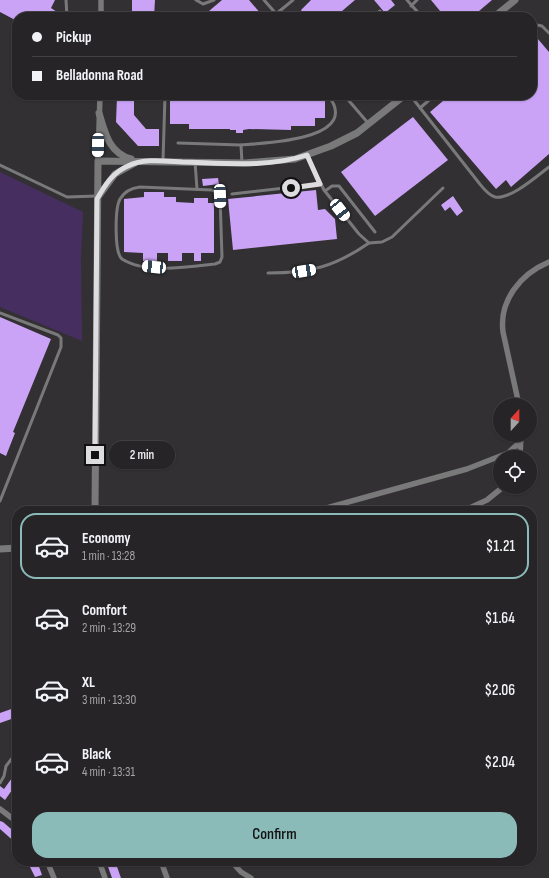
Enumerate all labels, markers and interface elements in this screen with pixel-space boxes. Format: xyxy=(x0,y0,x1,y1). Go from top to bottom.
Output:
text: Pickup xyxy=(56,28,92,47)
text: Belladonna Road xyxy=(56,66,143,85)
car xyxy=(92,133,104,157)
route start xyxy=(282,179,300,197)
car xyxy=(214,184,226,208)
car xyxy=(328,197,352,223)
car xyxy=(141,260,167,274)
car xyxy=(291,263,317,279)
north arrow xyxy=(493,398,537,442)
map controls xyxy=(493,398,537,494)
callout: 2 min xyxy=(109,441,175,469)
route end xyxy=(86,446,104,464)
text: 2 min xyxy=(130,447,154,463)
button: locate xyxy=(493,450,537,494)
icon: car xyxy=(34,528,70,564)
text: Economy xyxy=(82,529,131,548)
text: $1.21 xyxy=(486,537,515,556)
text: 1 min · 13:28 xyxy=(82,548,135,564)
icon: car xyxy=(34,600,70,636)
text: Comfort xyxy=(82,601,127,620)
text: $1.64 xyxy=(485,609,515,628)
text: 2 min · 13:29 xyxy=(82,620,136,636)
icon: car xyxy=(34,672,70,708)
text: XL xyxy=(82,673,95,692)
text: $2.06 xyxy=(484,681,515,700)
text: 3 min · 13:30 xyxy=(82,692,136,708)
icon: car xyxy=(34,744,70,780)
text: Black xyxy=(82,745,111,764)
text: $2.04 xyxy=(485,753,515,772)
text: 4 min · 13:31 xyxy=(82,764,135,780)
button: Confirm xyxy=(32,812,517,858)

